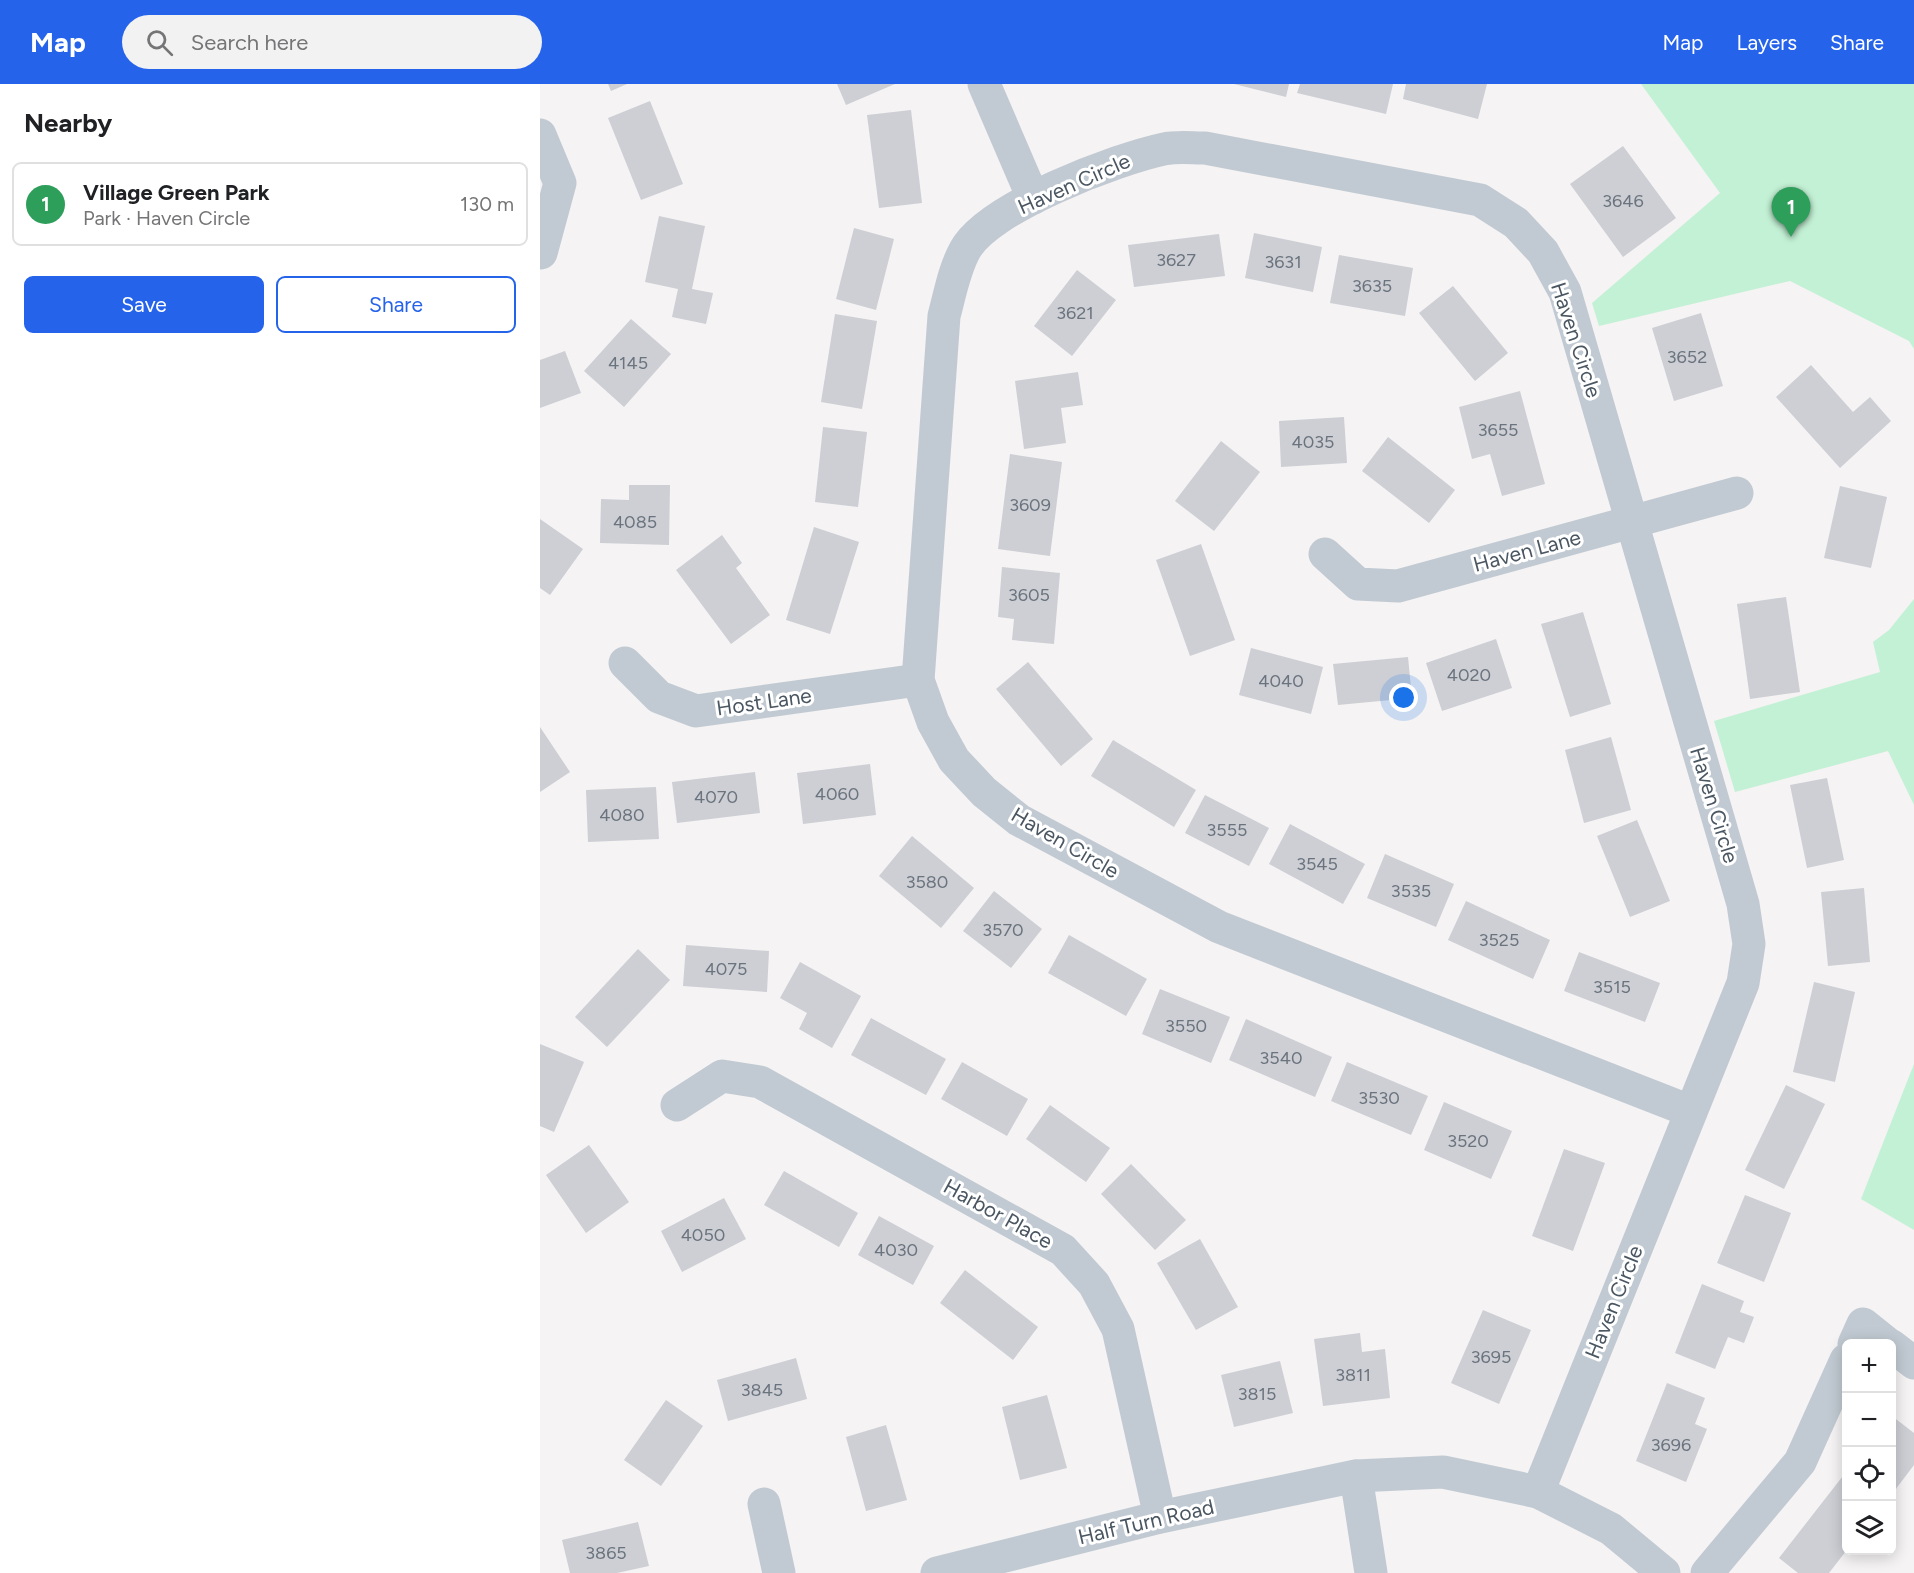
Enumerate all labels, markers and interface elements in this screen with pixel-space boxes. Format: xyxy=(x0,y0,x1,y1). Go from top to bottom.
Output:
search box xyxy=(122,15,542,69)
text: Map xyxy=(30,25,86,59)
icon: search xyxy=(143,26,176,59)
text: Search here xyxy=(191,29,308,56)
text: Map xyxy=(1663,30,1703,55)
text: Layers xyxy=(1736,30,1797,55)
text: Share xyxy=(1830,30,1884,55)
text: Nearby xyxy=(24,107,112,139)
street label: Haven Circle xyxy=(1014,148,1134,219)
text: Village Green Park xyxy=(83,179,270,206)
pin: 1 xyxy=(1772,188,1810,237)
house number: 3646 xyxy=(1602,190,1644,212)
text: 1 xyxy=(41,192,50,216)
text: 130 m xyxy=(460,192,514,216)
text: Park · Haven Circle xyxy=(83,206,250,230)
house number: 3627 xyxy=(1156,249,1196,271)
house number: 3631 xyxy=(1264,251,1302,273)
house number: 3635 xyxy=(1352,275,1392,297)
button: Save xyxy=(24,276,264,333)
button: Share xyxy=(276,276,516,333)
street label: Haven Circle xyxy=(1546,279,1607,401)
house number: 3621 xyxy=(1056,302,1094,324)
house number: 3652 xyxy=(1667,346,1707,368)
house number: 4145 xyxy=(608,352,648,374)
house number: 3655 xyxy=(1478,419,1518,441)
house number: 4035 xyxy=(1292,431,1334,453)
house number: 3609 xyxy=(1009,494,1051,516)
house number: 4085 xyxy=(613,511,657,533)
street label: Haven Lane xyxy=(1470,524,1583,577)
house number: 3605 xyxy=(1008,584,1050,606)
house number: 4020 xyxy=(1447,664,1491,686)
house number: 4040 xyxy=(1258,670,1304,692)
street label: Host Lane xyxy=(715,682,813,721)
your location xyxy=(1389,683,1418,712)
street label: Haven Circle xyxy=(1685,744,1744,866)
house number: 4060 xyxy=(815,783,859,805)
house number: 4070 xyxy=(694,786,738,808)
street label: Haven Circle xyxy=(1007,802,1123,883)
house number: 4080 xyxy=(599,804,645,826)
house number: 3555 xyxy=(1207,819,1247,841)
house number: 3545 xyxy=(1296,853,1338,875)
house number: 3580 xyxy=(906,871,948,893)
house number: 3535 xyxy=(1391,880,1431,902)
house number: 3570 xyxy=(982,919,1024,941)
house number: 3525 xyxy=(1479,929,1519,951)
house number: 4075 xyxy=(705,958,747,980)
house number: 3515 xyxy=(1593,976,1631,998)
house number: 3550 xyxy=(1165,1015,1207,1037)
house number: 3540 xyxy=(1260,1047,1302,1069)
house number: 3530 xyxy=(1358,1087,1400,1109)
house number: 3520 xyxy=(1447,1130,1489,1152)
street label: Harbor Place xyxy=(939,1173,1057,1254)
house number: 4050 xyxy=(681,1224,725,1246)
house number: 4030 xyxy=(874,1239,918,1261)
street label: Haven Circle xyxy=(1579,1242,1648,1362)
map controls xyxy=(1842,1339,1896,1555)
button: + xyxy=(1842,1339,1896,1393)
house number: 3695 xyxy=(1471,1346,1511,1368)
house number: 3811 xyxy=(1335,1364,1371,1386)
house number: 3845 xyxy=(741,1379,783,1401)
house number: 3815 xyxy=(1238,1383,1276,1405)
button: − xyxy=(1842,1393,1896,1447)
house number: 3696 xyxy=(1651,1434,1691,1456)
button: locate xyxy=(1842,1447,1896,1501)
street label: Half Turn Road xyxy=(1075,1494,1216,1549)
button: layers xyxy=(1842,1501,1896,1555)
house number: 3865 xyxy=(585,1542,627,1564)

